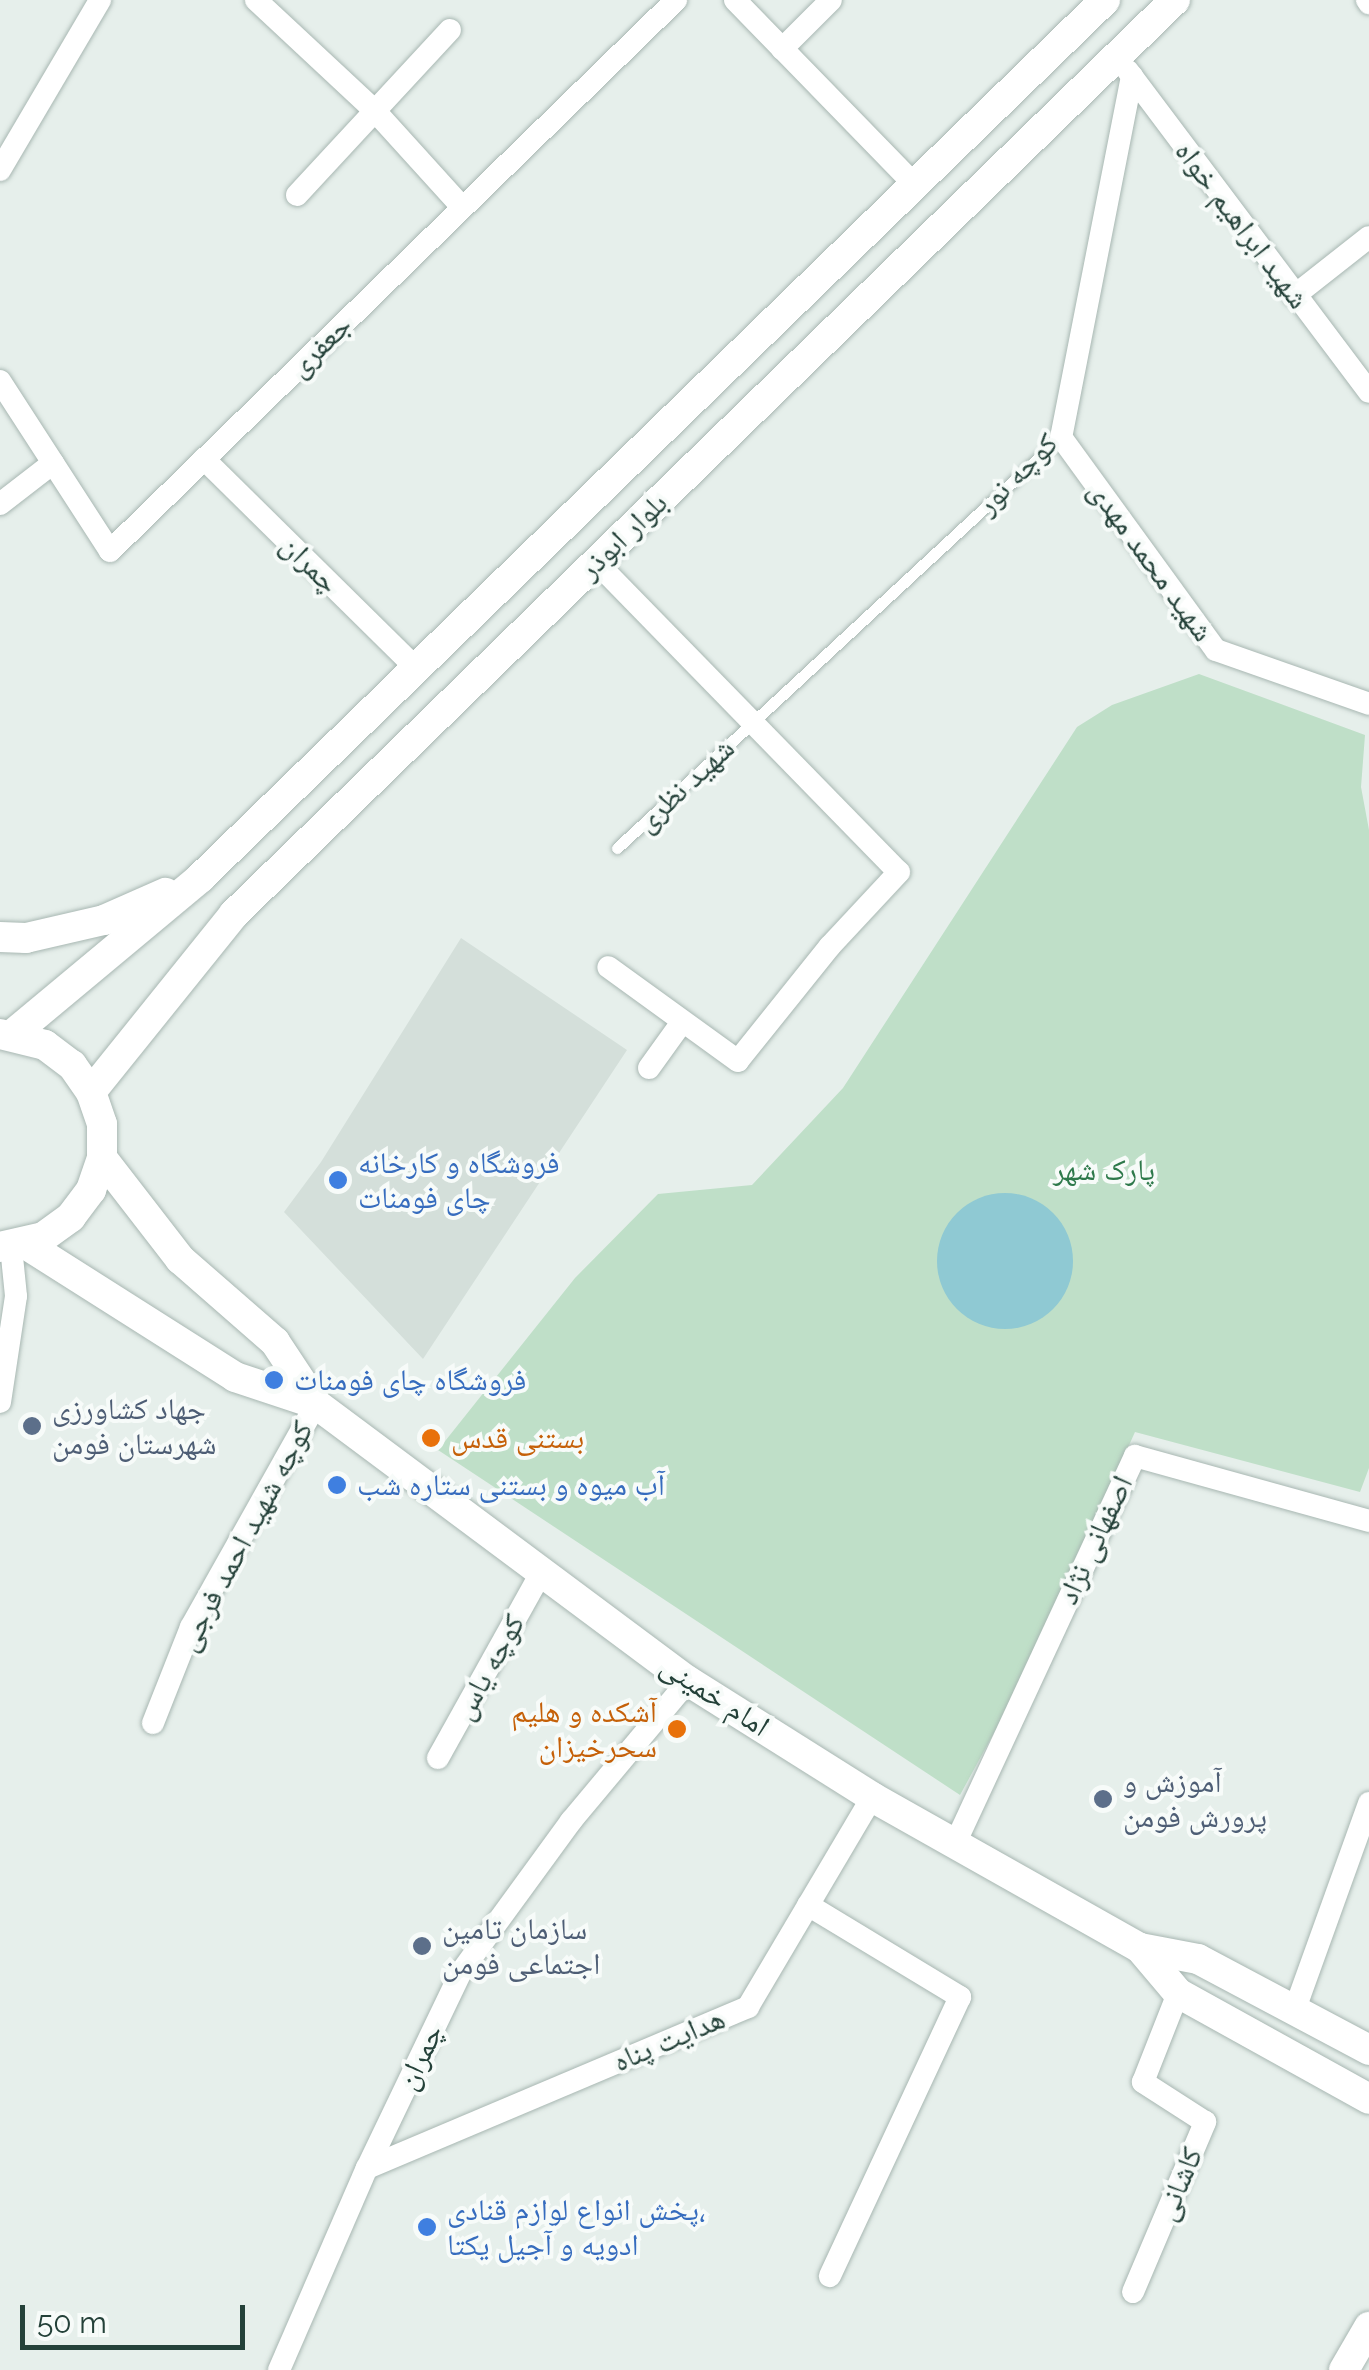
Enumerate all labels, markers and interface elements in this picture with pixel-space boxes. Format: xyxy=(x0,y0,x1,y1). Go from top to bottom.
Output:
street label: شهید ابراهیم خواه xyxy=(1167,134,1317,316)
street label: جعفری xyxy=(281,307,359,385)
street label: کوچه نور xyxy=(969,426,1065,522)
street label: شهید محمد مهدی xyxy=(1081,474,1221,648)
street label: بلوار ابوذر xyxy=(571,485,675,587)
street label: چمران xyxy=(273,527,347,601)
street label: شهید نظری xyxy=(628,730,742,840)
place label: فروشگاه و کارخانه چای فومنات xyxy=(358,1145,560,1216)
park label: پارک شهر xyxy=(1053,1152,1155,1188)
marker: فروشگاه و کارخانه چای فومنات xyxy=(327,1169,349,1191)
place label: فروشگاه چای فومنات xyxy=(294,1362,526,1398)
marker: فروشگاه چای فومنات xyxy=(263,1369,285,1391)
place label: جهاد کشاورزی شهرستان فومن xyxy=(52,1391,217,1462)
marker: جهاد کشاورزی شهرستان فومن xyxy=(21,1415,43,1437)
street label: کوچه شهید احمد فرجی xyxy=(169,1415,321,1657)
place label: بستنی قدس xyxy=(451,1420,584,1456)
marker: بستنی قدس xyxy=(420,1427,442,1449)
place label: آب میوه و بستنی ستاره شب xyxy=(357,1467,665,1503)
street label: اصفهانی نژاد xyxy=(1050,1470,1140,1610)
marker: آب میوه و بستنی ستاره شب xyxy=(326,1474,348,1496)
street label: کوچه یاس xyxy=(445,1608,533,1726)
street label: امام خمینی xyxy=(654,1648,776,1744)
place label: آشکده و هلیم سحرخیزان xyxy=(511,1694,657,1764)
marker: آشکده و هلیم سحرخیزان xyxy=(666,1718,688,1740)
place label: آموزش و پرورش فومن xyxy=(1123,1764,1267,1834)
marker: آموزش و پرورش فومن xyxy=(1092,1788,1114,1810)
place label: سازمان تامین اجتماعی فومن xyxy=(442,1911,600,1982)
marker: سازمان تامین اجتماعی فومن xyxy=(411,1935,433,1957)
street label: هدایت پناه xyxy=(608,2000,730,2080)
street label: چمران xyxy=(389,2018,451,2096)
street label: کاشانی xyxy=(1148,2142,1210,2226)
place label: پخش انواع لوازم قنادی، ادویه و آجیل یکتا xyxy=(447,2192,705,2262)
marker: پخش انواع لوازم قنادی، ادویه و آجیل یکتا xyxy=(416,2216,438,2238)
scale bar xyxy=(25,2285,250,2347)
text: 50 m xyxy=(37,2305,107,2340)

